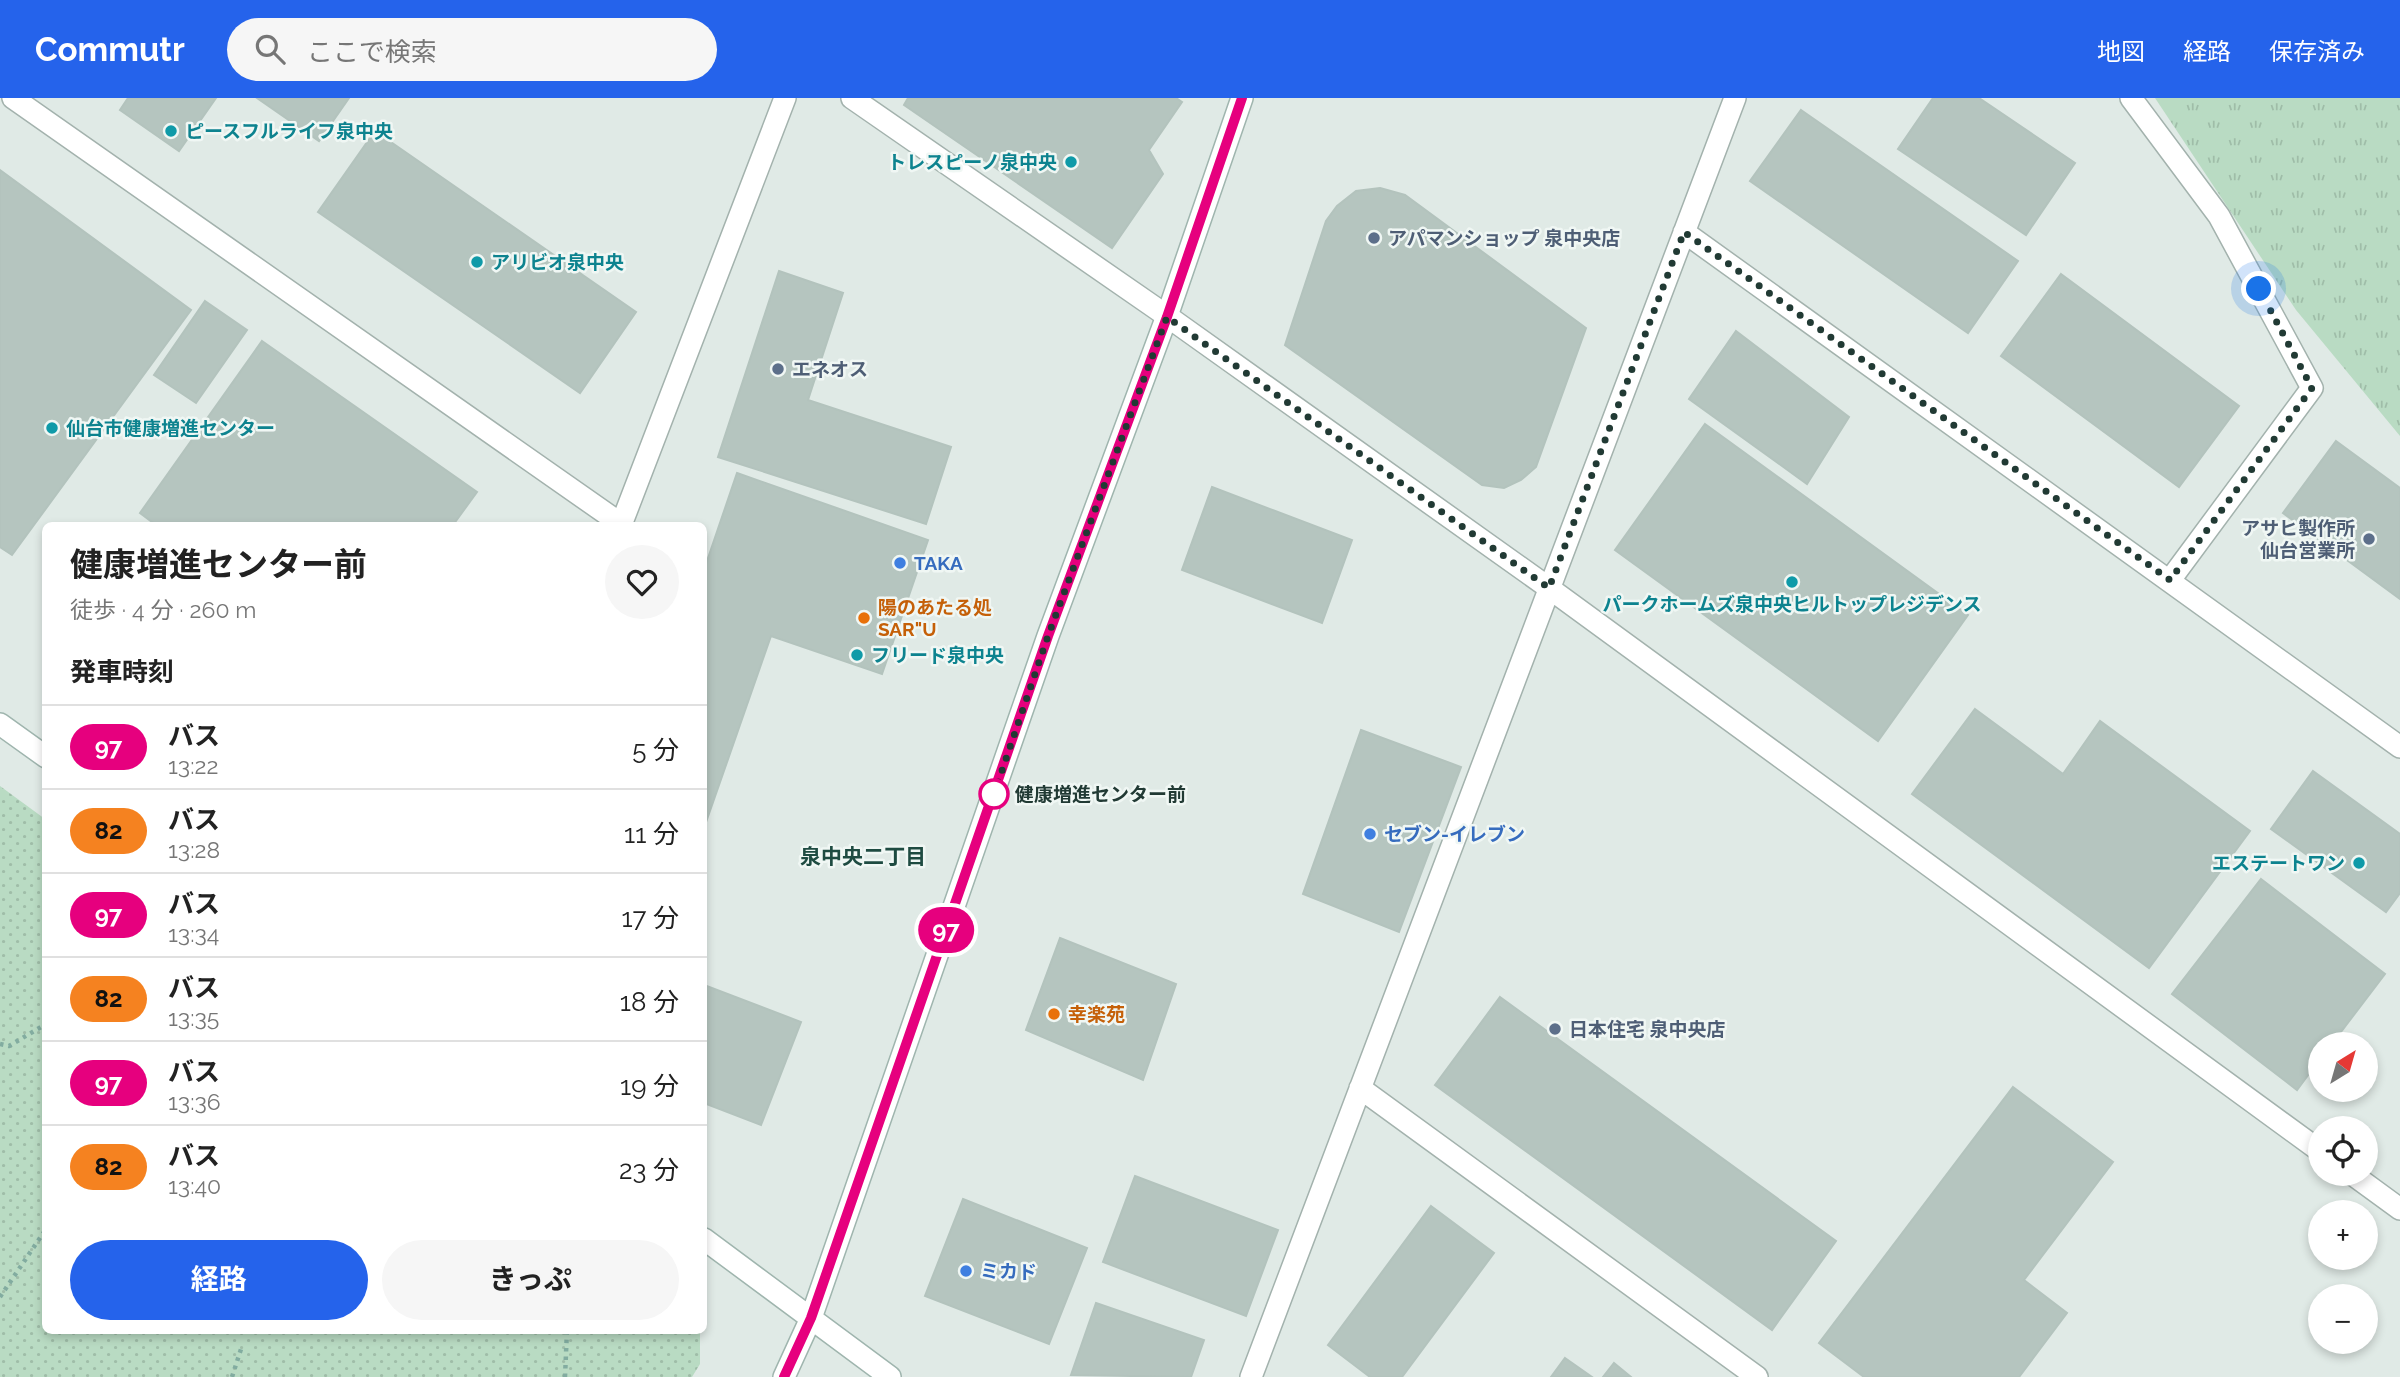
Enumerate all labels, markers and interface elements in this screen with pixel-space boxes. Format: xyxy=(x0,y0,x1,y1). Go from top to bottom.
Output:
search box xyxy=(227,18,717,81)
text: Commutr xyxy=(35,30,185,69)
icon: search xyxy=(251,30,289,68)
text: ここで検索 xyxy=(307,37,437,67)
text: 地図 xyxy=(2097,37,2145,66)
text: 経路 xyxy=(2183,37,2231,66)
text: 保存済み xyxy=(2269,37,2365,66)
place label: ピースフルライフ泉中央 xyxy=(185,120,393,142)
marker: ピースフルライフ泉中央 xyxy=(163,123,179,139)
place label: トレスピーノ泉中央 xyxy=(887,151,1057,173)
marker: トレスピーノ泉中央 xyxy=(1063,154,1079,170)
place label: アパマンショップ 泉中央店 xyxy=(1388,227,1620,249)
marker: アパマンショップ 泉中央店 xyxy=(1366,230,1382,246)
place label: アリビオ泉中央 xyxy=(491,251,624,273)
marker: アリビオ泉中央 xyxy=(469,254,485,270)
your location xyxy=(2241,271,2276,306)
place label: エネオス xyxy=(792,358,868,380)
marker: エネオス xyxy=(770,361,786,377)
place label: 仙台市健康増進センター xyxy=(66,417,275,439)
marker: 仙台市健康増進センター xyxy=(44,420,60,436)
place label: アサヒ製作所 仙台営業所 xyxy=(2241,517,2355,561)
marker: アサヒ製作所 仙台営業所 xyxy=(2361,531,2377,547)
text: 健康増進センター前 xyxy=(70,545,367,584)
button: heart xyxy=(605,545,679,619)
place label: TAKA xyxy=(914,552,963,574)
marker: TAKA xyxy=(892,555,908,571)
marker: パークホームズ泉中央ヒルトップレジデンス xyxy=(1784,574,1800,590)
place label: パークホームズ泉中央ヒルトップレジデンス xyxy=(1602,593,1982,615)
text: 徒歩 · 4 分 · 260 m xyxy=(70,596,257,623)
place label: 陽のあたる処 SAR"U xyxy=(878,596,992,640)
marker: 陽のあたる処 SAR"U xyxy=(856,610,872,626)
place label: フリード泉中央 xyxy=(871,644,1004,666)
marker: フリード泉中央 xyxy=(849,647,865,663)
text: 発車時刻 xyxy=(70,657,174,687)
text: バス xyxy=(168,721,220,751)
text: 97 xyxy=(95,732,122,761)
text: 5 分 xyxy=(632,735,679,765)
text: 13:22 xyxy=(168,752,218,779)
marker: 健康増進センター前 xyxy=(979,779,1009,809)
place label: 健康増進センター前 xyxy=(1014,783,1186,805)
text: バス xyxy=(168,805,220,835)
text: 82 xyxy=(94,816,123,845)
text: 11 分 xyxy=(624,819,679,849)
place label: セブン-イレブン xyxy=(1384,823,1525,845)
marker: セブン-イレブン xyxy=(1362,826,1378,842)
text: 13:28 xyxy=(168,836,220,863)
district label: 泉中央二丁目 xyxy=(800,844,926,869)
place label: エステートワン xyxy=(2212,852,2345,874)
marker: エステートワン xyxy=(2351,855,2367,871)
text: バス xyxy=(168,889,220,919)
text: 97 xyxy=(95,900,122,929)
text: 17 分 xyxy=(621,903,679,933)
line badge: 97 xyxy=(914,907,978,953)
text: 97 xyxy=(932,915,960,944)
text: 13:34 xyxy=(168,920,219,947)
text: バス xyxy=(168,973,220,1003)
text: 82 xyxy=(94,984,123,1013)
text: 18 分 xyxy=(620,987,679,1017)
place label: 幸楽苑 xyxy=(1068,1003,1125,1025)
text: 13:35 xyxy=(168,1004,219,1031)
marker: 幸楽苑 xyxy=(1046,1006,1062,1022)
place label: 日本住宅 泉中央店 xyxy=(1569,1018,1726,1040)
marker: 日本住宅 泉中央店 xyxy=(1547,1021,1563,1037)
north arrow xyxy=(2308,1032,2378,1102)
map controls xyxy=(2308,1032,2378,1354)
text: バス xyxy=(168,1057,220,1087)
text: 97 xyxy=(95,1068,122,1097)
text: 19 分 xyxy=(620,1071,679,1101)
text: 13:36 xyxy=(168,1088,221,1115)
button: locate xyxy=(2308,1116,2378,1186)
text: バス xyxy=(168,1141,220,1171)
text: 82 xyxy=(94,1152,123,1181)
text: 23 分 xyxy=(619,1155,679,1185)
text: 13:40 xyxy=(168,1172,221,1199)
button: + xyxy=(2308,1200,2378,1270)
button: 経路 xyxy=(70,1240,368,1320)
button: きっぷ xyxy=(382,1240,679,1320)
place label: ミカド xyxy=(980,1260,1037,1282)
marker: ミカド xyxy=(958,1263,974,1279)
button: − xyxy=(2308,1284,2378,1354)

